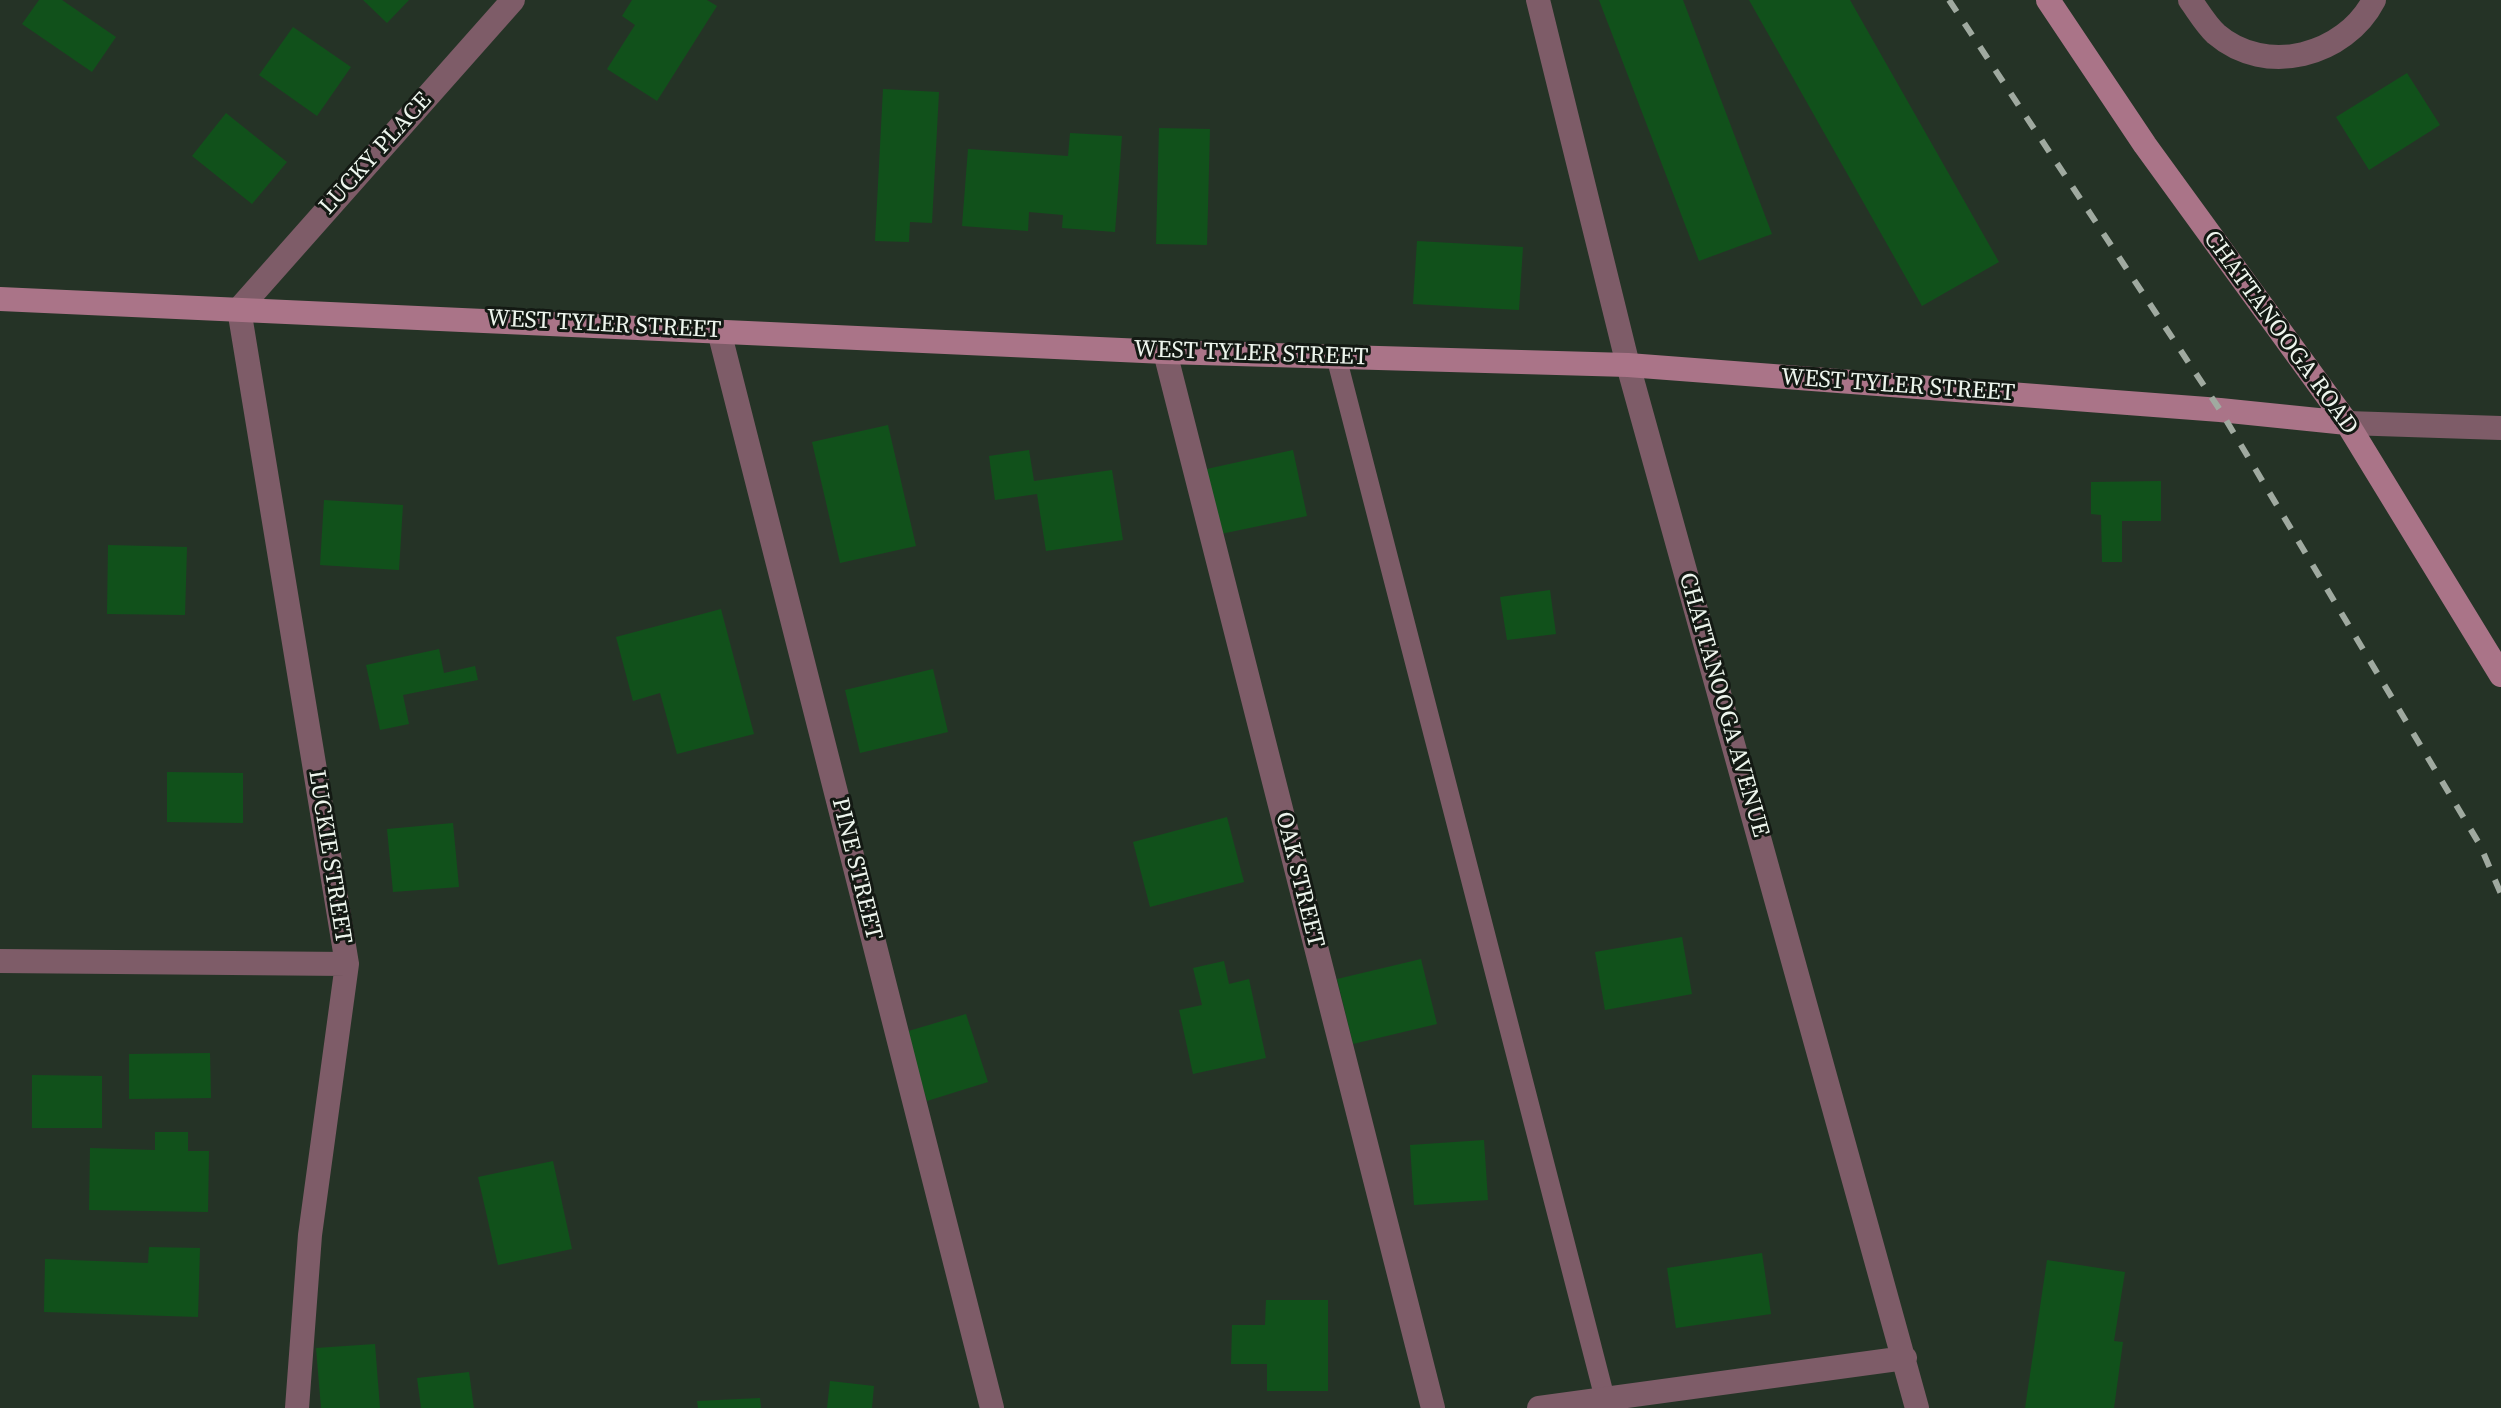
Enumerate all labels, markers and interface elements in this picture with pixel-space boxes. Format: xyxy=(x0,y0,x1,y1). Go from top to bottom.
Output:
street label: LUCKY PLACE xyxy=(314,87,438,221)
street label: CHATTANOOGA ROAD xyxy=(2196,225,2364,441)
street label: WEST TYLER STREET xyxy=(486,304,722,346)
street label: WEST TYLER STREET xyxy=(1133,336,1369,372)
street label: WEST TYLER STREET xyxy=(1780,363,2016,409)
street label: CHATTANOOGA AVENUE xyxy=(1671,570,1775,840)
street label: LUCKIE STREET xyxy=(301,768,357,946)
street label: PINE STREET xyxy=(824,795,888,943)
street label: OAK STREET xyxy=(1268,809,1330,951)

